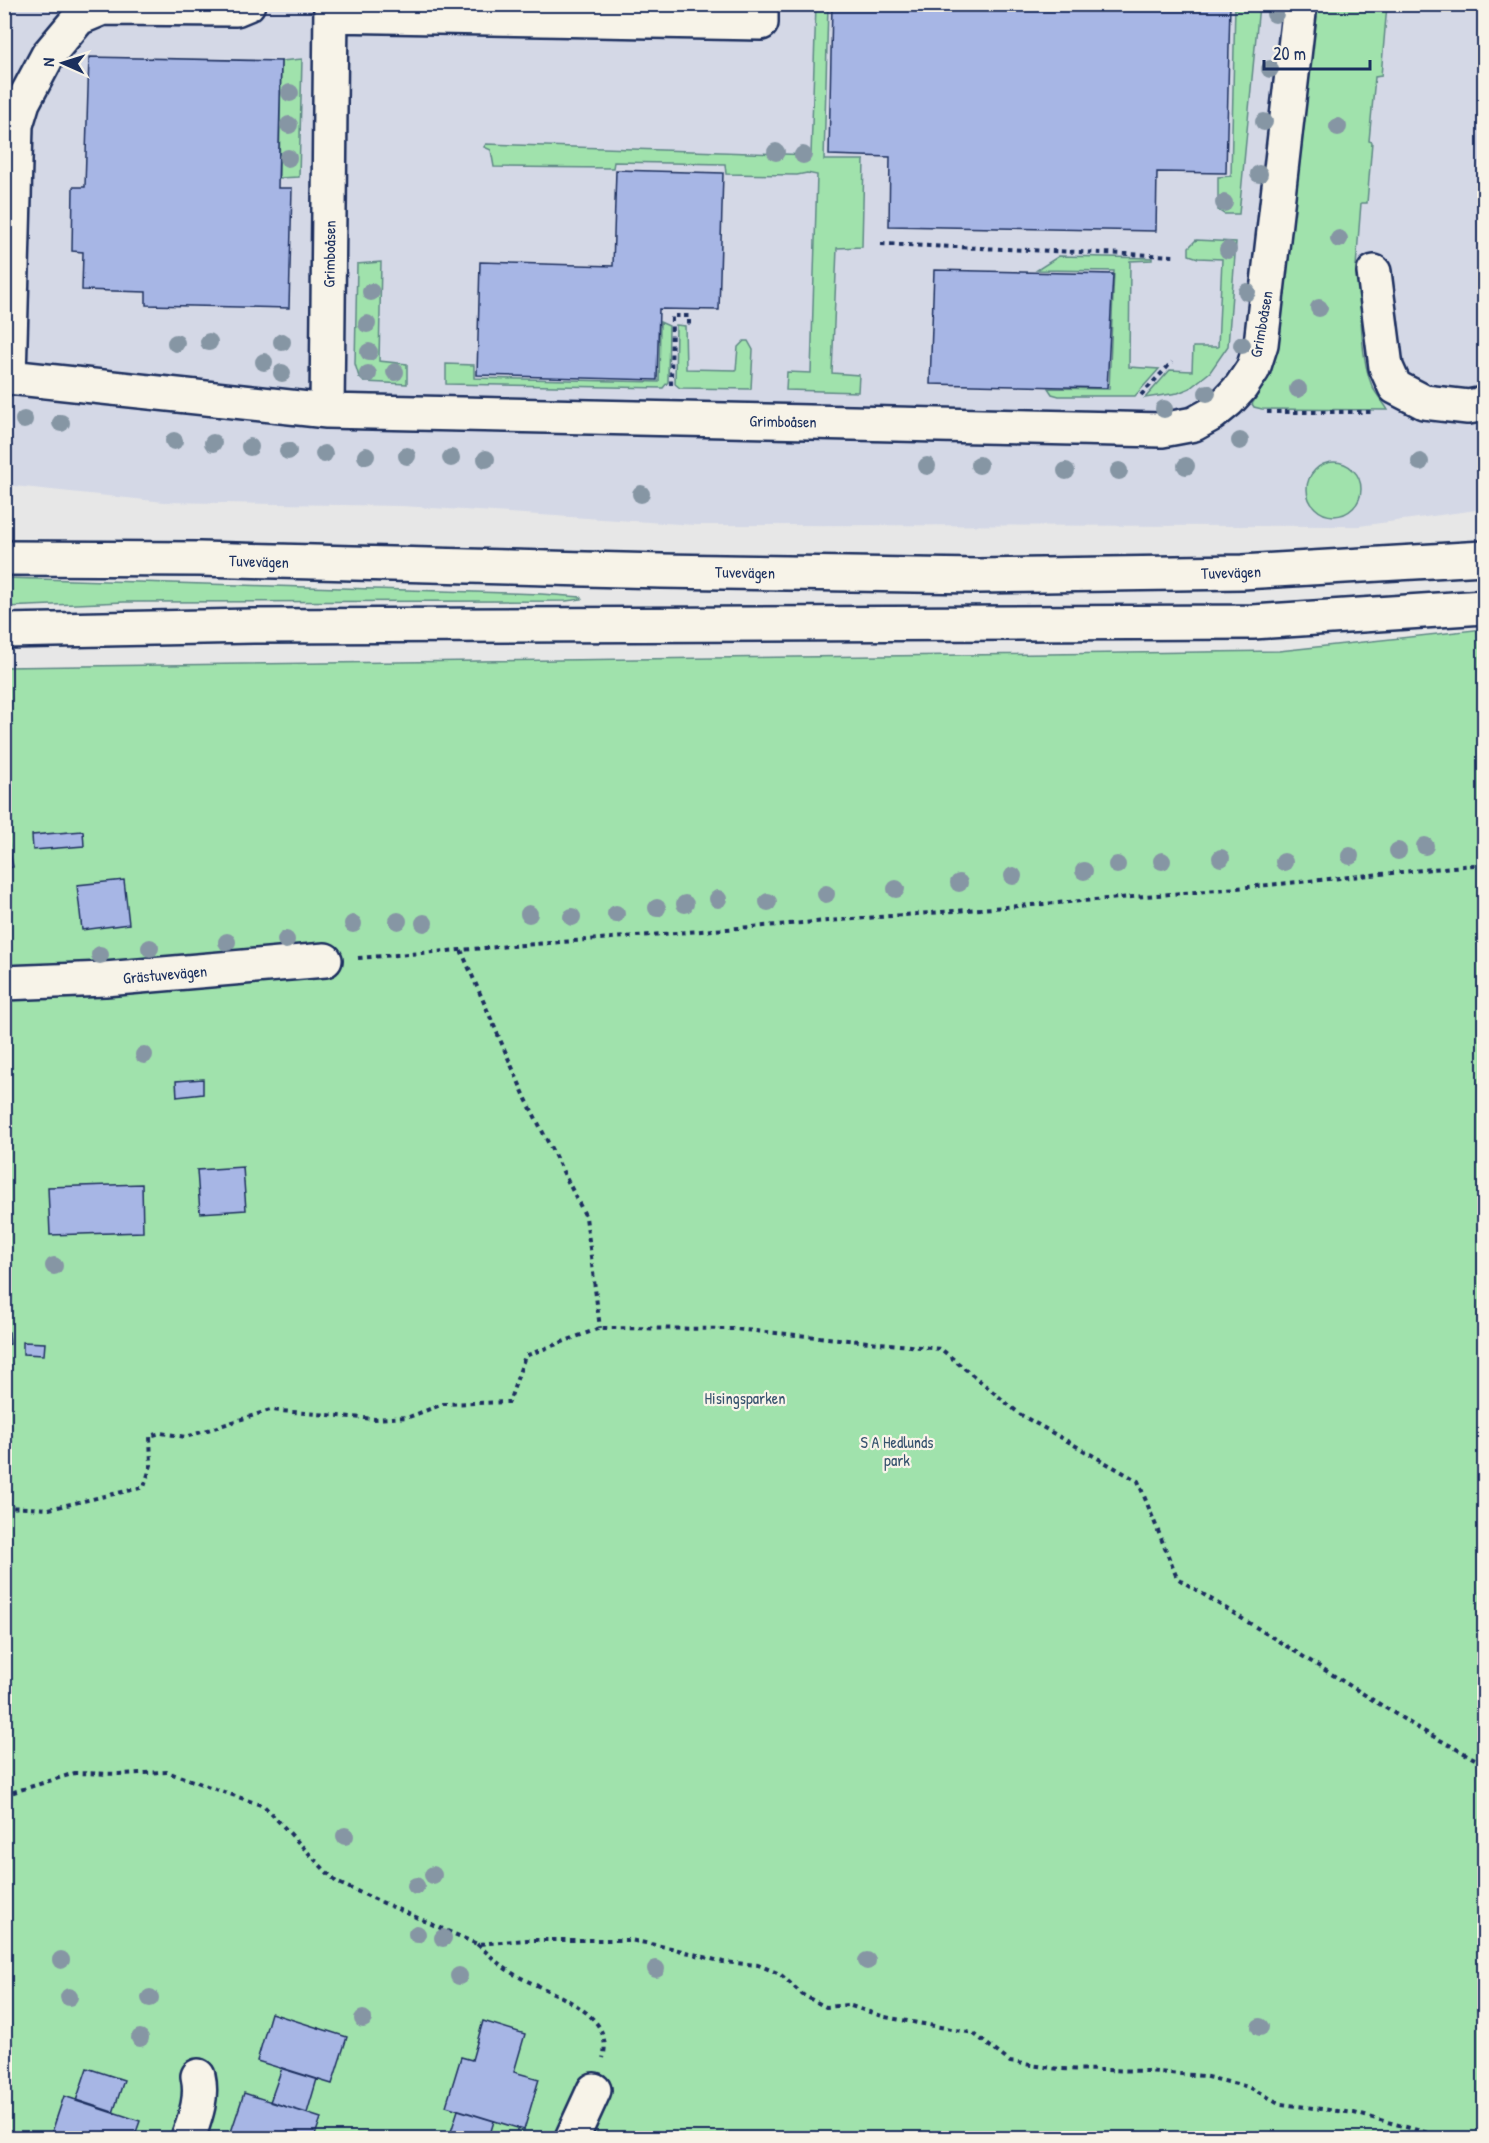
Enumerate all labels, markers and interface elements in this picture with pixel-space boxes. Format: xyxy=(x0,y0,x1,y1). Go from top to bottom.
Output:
north arrow xyxy=(33,33,93,93)
scale bar xyxy=(1264,33,1370,71)
text: 20 m xyxy=(1273,41,1306,66)
text: N xyxy=(37,57,59,67)
street label: Grimboåsen xyxy=(317,220,341,288)
street label: Grimboåsen xyxy=(1244,289,1278,359)
street label: Grimboåsen xyxy=(749,409,817,433)
street label: Tuvevägen xyxy=(229,549,289,573)
street label: Tuvevägen xyxy=(715,560,775,584)
street label: Tuvevägen xyxy=(1201,560,1261,584)
street label: Grästuvevägen xyxy=(122,959,208,989)
park label: Hisingsparken xyxy=(705,1387,785,1409)
park label: S A Hedlunds park xyxy=(861,1431,933,1471)

